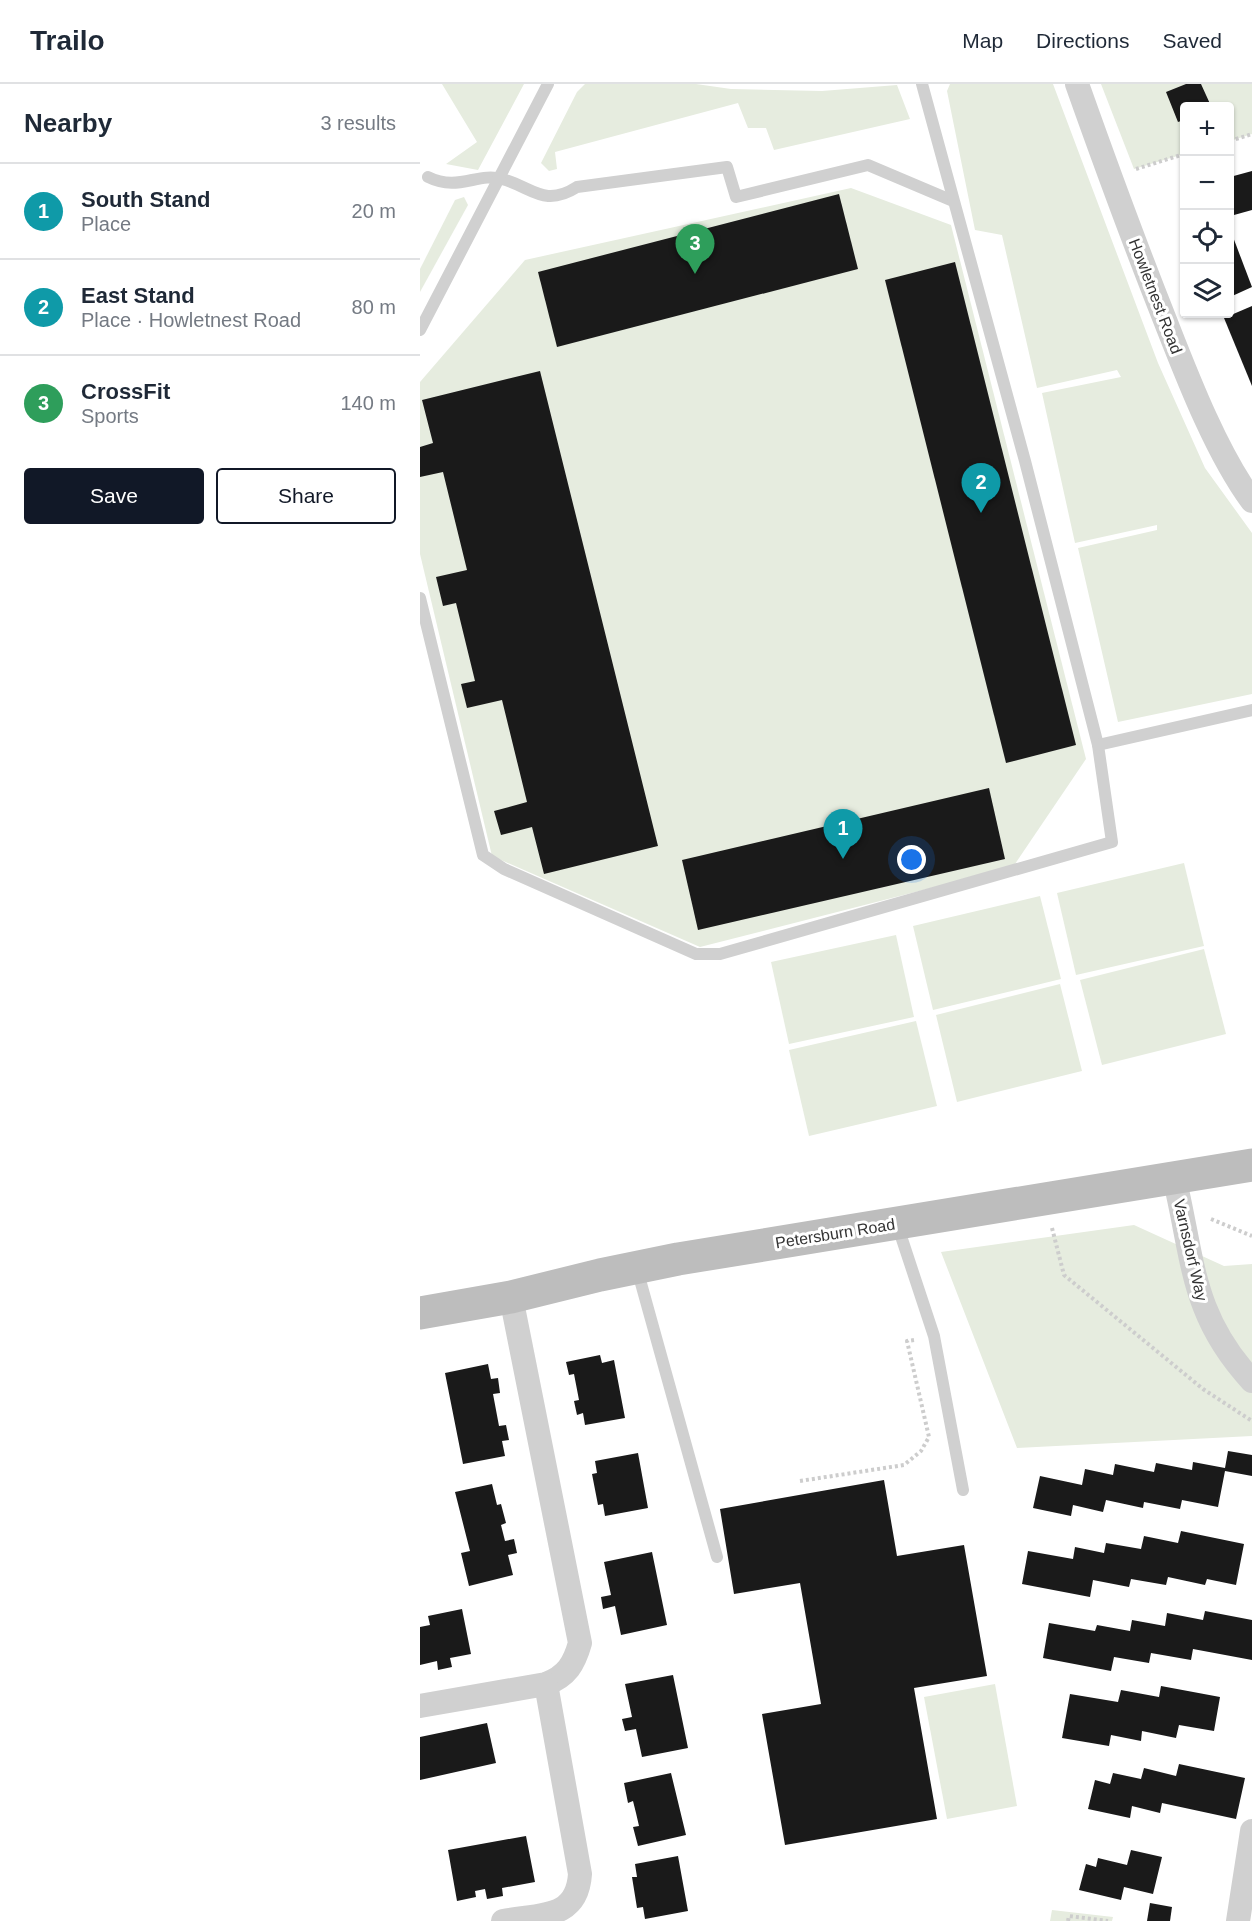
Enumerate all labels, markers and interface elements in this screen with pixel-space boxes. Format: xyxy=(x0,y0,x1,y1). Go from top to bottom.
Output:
text: Trailo xyxy=(30,25,105,56)
text: Map xyxy=(962,29,1003,52)
text: Directions xyxy=(1036,29,1129,52)
text: Saved xyxy=(1162,29,1222,52)
map controls xyxy=(1180,102,1234,318)
button: + xyxy=(1180,102,1234,156)
text: Nearby xyxy=(24,108,112,138)
text: 3 results xyxy=(320,112,396,134)
button: − xyxy=(1180,156,1234,210)
text: South Stand xyxy=(81,187,211,212)
text: 1 xyxy=(38,200,49,222)
text: 20 m xyxy=(352,200,396,222)
button: locate xyxy=(1180,210,1234,264)
text: Place xyxy=(81,213,131,235)
pin: 3 xyxy=(676,224,714,274)
street label: Howletnest Road xyxy=(1126,236,1185,356)
button: layers xyxy=(1180,264,1234,318)
text: East Stand xyxy=(81,283,195,308)
text: 2 xyxy=(38,296,49,318)
text: 80 m xyxy=(352,296,396,318)
text: Place · Howletnest Road xyxy=(81,309,301,331)
text: CrossFit xyxy=(81,379,170,404)
text: 3 xyxy=(38,392,49,414)
text: 140 m xyxy=(340,392,396,414)
text: Sports xyxy=(81,405,139,427)
pin: 2 xyxy=(962,464,1000,513)
button: Save xyxy=(24,468,204,524)
button: Share xyxy=(216,468,396,524)
pin: 1 xyxy=(824,810,862,859)
your location xyxy=(897,845,926,874)
street label: Varnsdorf Way xyxy=(1171,1198,1210,1303)
street label: Petersburn Road xyxy=(774,1216,896,1251)

